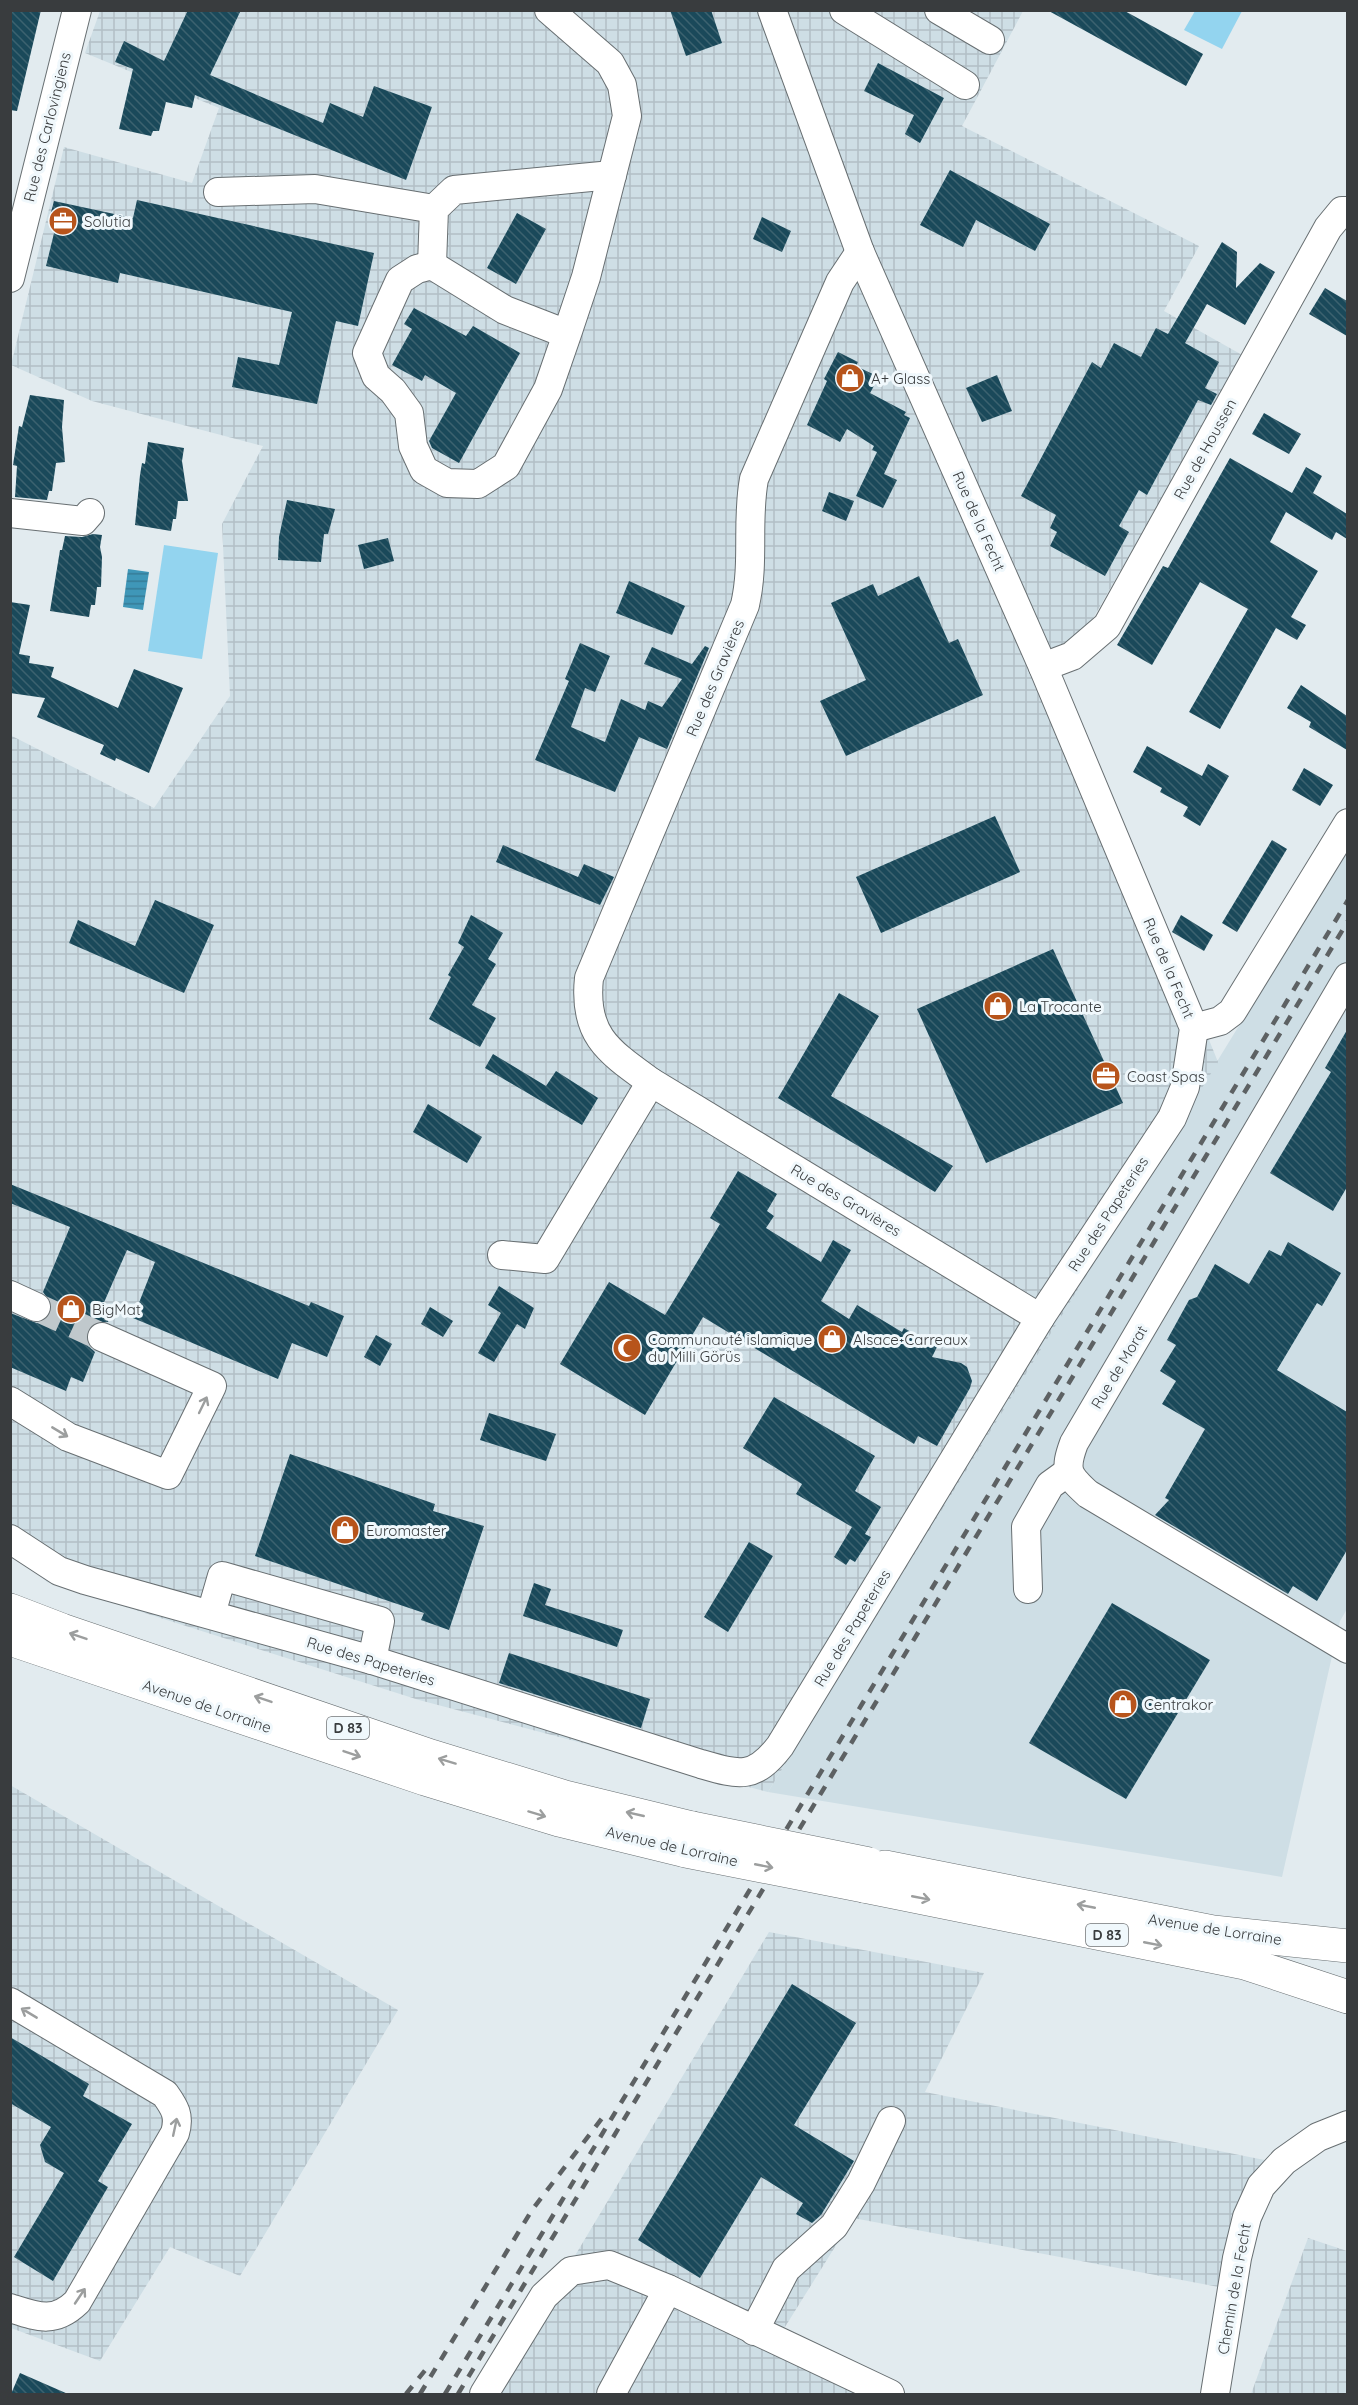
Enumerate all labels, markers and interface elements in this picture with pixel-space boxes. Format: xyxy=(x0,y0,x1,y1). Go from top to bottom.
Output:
street label: Rue des Carlovingiens xyxy=(19,50,75,204)
office icon: Solutia xyxy=(47,205,79,237)
place label: Solutia xyxy=(84,212,131,231)
shop icon: A+ Glass xyxy=(834,362,866,394)
place label: A+ Glass xyxy=(871,369,930,388)
street label: Rue de Houssen xyxy=(1169,395,1241,503)
street label: Rue de la Fecht xyxy=(948,468,1010,574)
street label: Rue des Gravières xyxy=(682,617,748,739)
street label: Rue de la Fecht xyxy=(1139,915,1199,1021)
shop icon: La Trocante xyxy=(982,990,1014,1022)
place label: La Trocante xyxy=(1019,997,1102,1016)
office icon: Coast Spas xyxy=(1090,1060,1122,1092)
place label: Coast Spas xyxy=(1127,1067,1205,1086)
street label: Rue des Papeteries xyxy=(1064,1153,1152,1275)
street label: Rue des Gravières xyxy=(787,1160,905,1240)
shop icon: BigMat xyxy=(55,1293,87,1325)
place label: BigMat xyxy=(92,1300,141,1319)
street label: Rue de Morat xyxy=(1087,1322,1151,1412)
shop icon: Alsace-Carreaux xyxy=(816,1323,848,1355)
place label: Communauté islamique du Milli Görüs xyxy=(648,1330,812,1366)
place label: Alsace-Carreaux xyxy=(853,1330,968,1349)
mosque icon: Communauté islamique du Milli Görüs xyxy=(611,1332,643,1364)
one-way arrow xyxy=(197,1396,209,1414)
one-way arrow xyxy=(51,1426,68,1438)
shop icon: Euromaster xyxy=(329,1514,361,1546)
place label: Euromaster xyxy=(366,1521,447,1540)
street label: Rue des Papeteries xyxy=(810,1566,894,1690)
one-way arrow xyxy=(69,1629,88,1640)
street label: Rue des Papeteries xyxy=(305,1632,437,1690)
street label: Avenue de Lorraine xyxy=(140,1675,274,1737)
shop icon: Centrakor xyxy=(1107,1688,1139,1720)
one-way arrow xyxy=(254,1692,273,1703)
place label: Centrakor xyxy=(1144,1695,1213,1714)
road number: D 83 xyxy=(327,1717,369,1739)
one-way arrow xyxy=(342,1750,361,1761)
one-way arrow xyxy=(438,1755,457,1766)
one-way arrow xyxy=(626,1807,645,1819)
one-way arrow xyxy=(527,1809,546,1820)
street label: Avenue de Lorraine xyxy=(604,1822,740,1870)
one-way arrow xyxy=(754,1861,774,1872)
one-way arrow xyxy=(911,1893,930,1904)
one-way arrow xyxy=(1076,1900,1096,1911)
street label: Avenue de Lorraine xyxy=(1147,1909,1283,1949)
road number: D 83 xyxy=(1086,1924,1128,1946)
one-way arrow xyxy=(1143,1939,1163,1950)
one-way arrow xyxy=(21,2007,38,2019)
one-way arrow xyxy=(170,2118,182,2137)
street label: Chemin de la Fecht xyxy=(1213,2222,1255,2356)
one-way arrow xyxy=(74,2288,86,2305)

